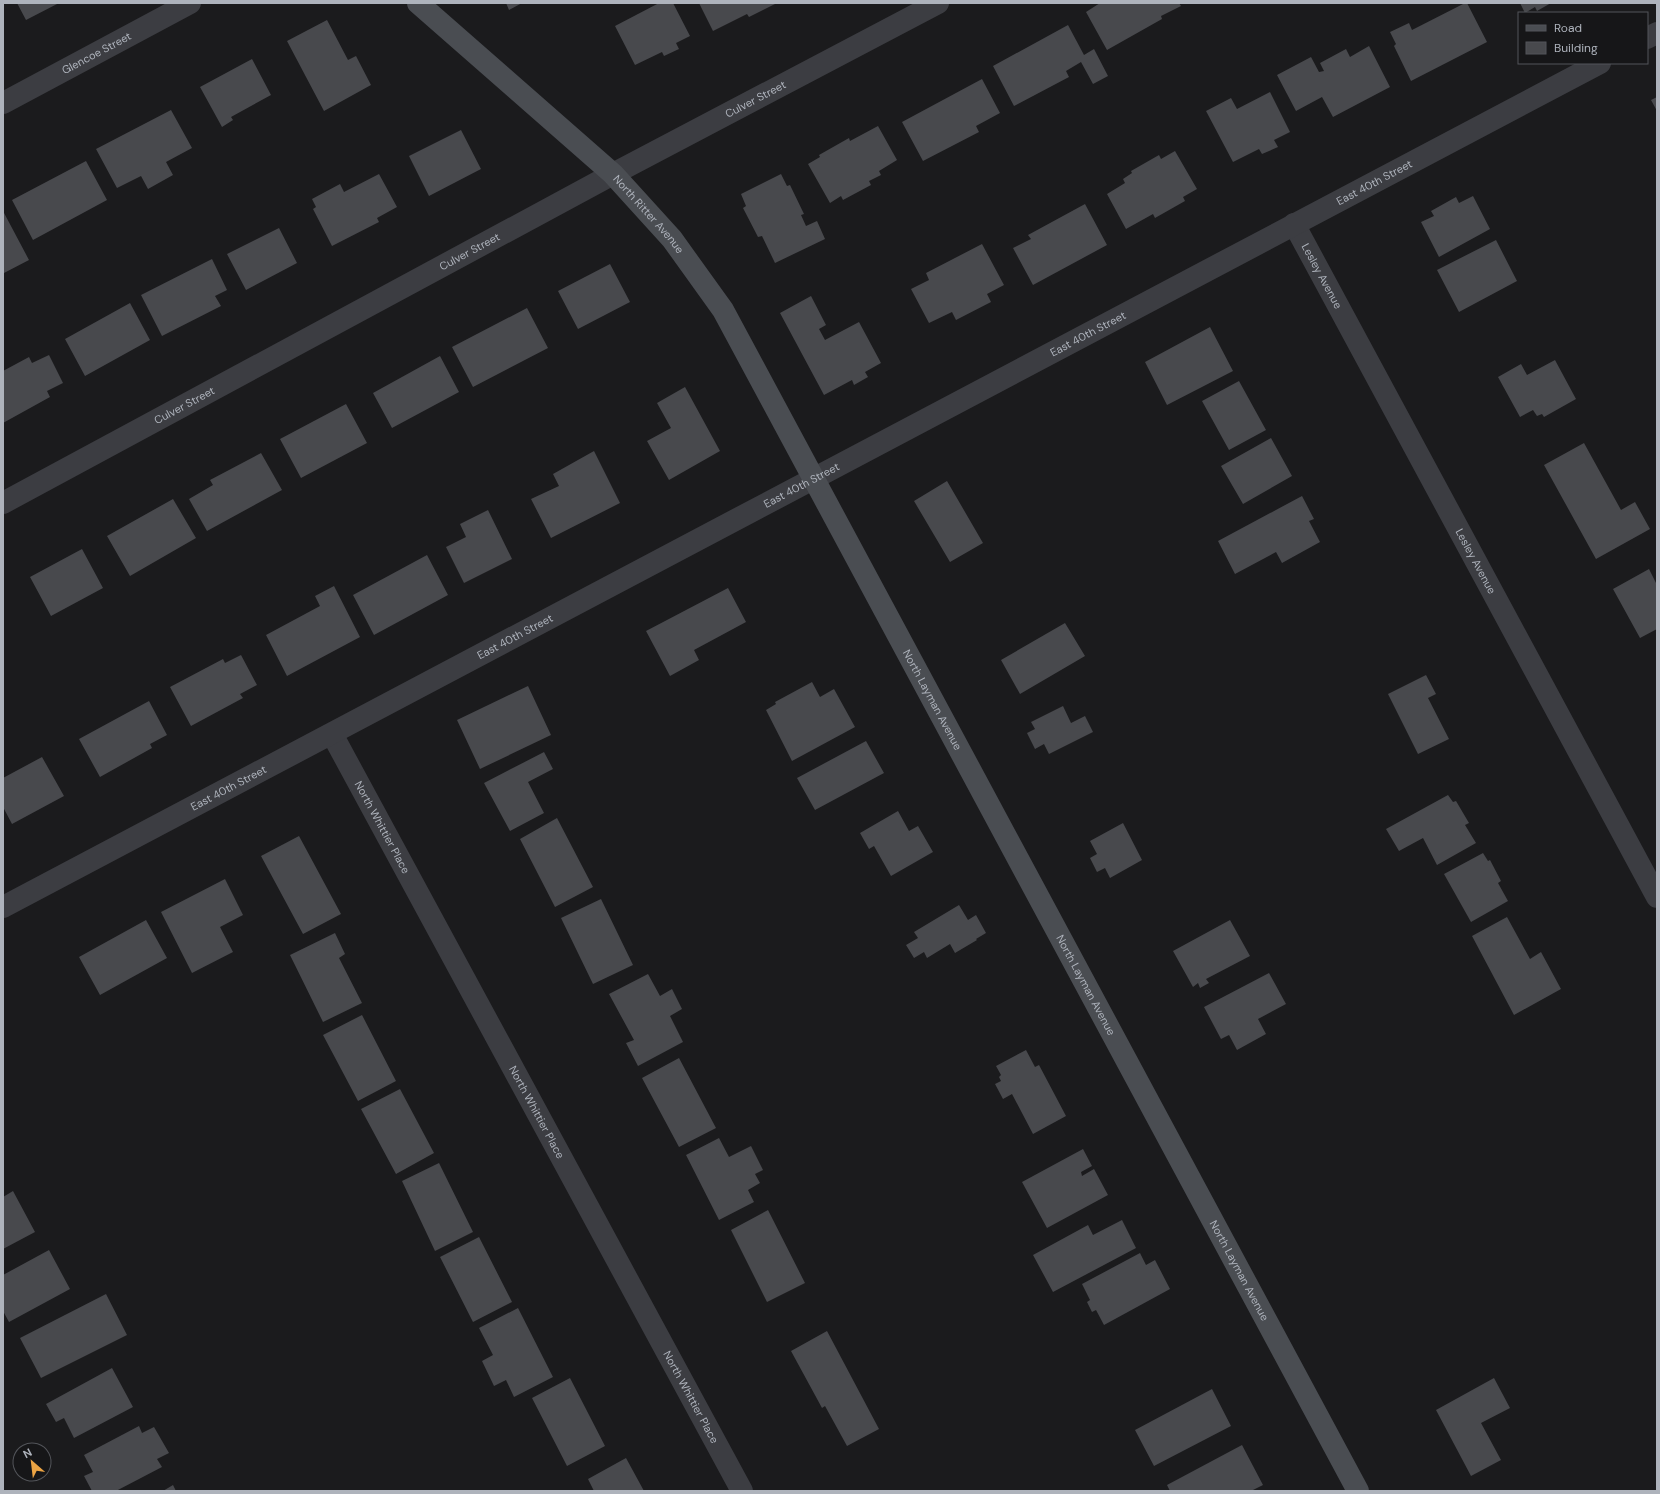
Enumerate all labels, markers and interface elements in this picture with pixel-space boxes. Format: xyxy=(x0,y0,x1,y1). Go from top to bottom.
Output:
legend xyxy=(1518,12,1648,64)
text: Road xyxy=(1554,20,1582,36)
street label: Glencoe Street xyxy=(59,29,134,77)
text: Building xyxy=(1554,40,1598,56)
street label: Culver Street xyxy=(723,77,788,121)
street label: East 40th Street xyxy=(1334,157,1415,208)
street label: North Ritter Avenue xyxy=(610,172,687,256)
street label: Culver Street xyxy=(437,229,502,273)
street label: Lesley Avenue xyxy=(1299,241,1345,311)
street label: East 40th Street xyxy=(1048,308,1128,359)
street label: Culver Street xyxy=(152,383,217,427)
street label: East 40th Street xyxy=(761,459,842,511)
street label: Lesley Avenue xyxy=(1452,526,1499,596)
street label: East 40th Street xyxy=(475,611,555,662)
street label: North Layman Avenue xyxy=(900,647,965,752)
street label: East 40th Street xyxy=(188,762,269,814)
street label: North Whittier Place xyxy=(352,778,413,876)
street label: North Layman Avenue xyxy=(1053,932,1119,1038)
street label: North Whittier Place xyxy=(506,1063,568,1161)
street label: North Layman Avenue xyxy=(1207,1218,1272,1323)
street label: North Whittier Place xyxy=(660,1348,722,1446)
north arrow xyxy=(12,1442,52,1482)
text: N xyxy=(20,1445,34,1461)

